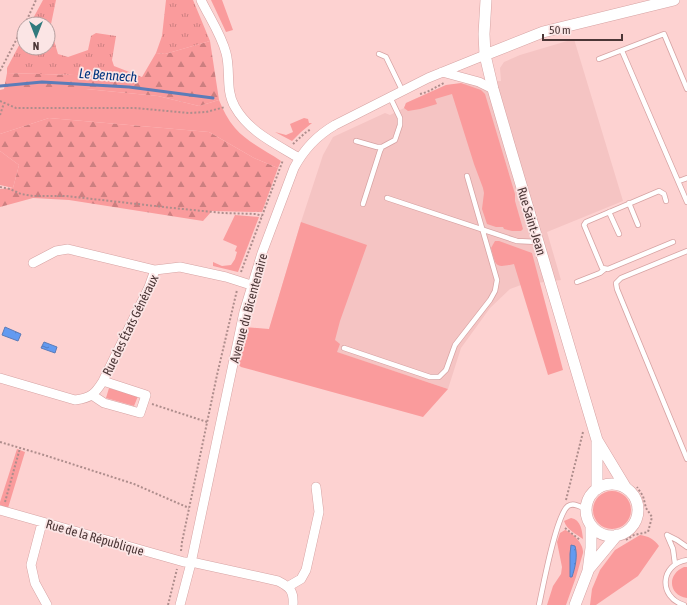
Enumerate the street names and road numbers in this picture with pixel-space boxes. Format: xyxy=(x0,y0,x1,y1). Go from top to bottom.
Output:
street label: Rue Saint-Jean xyxy=(514,185,549,257)
street label: Avenue du Bicentenaire xyxy=(227,252,270,365)
street label: Rue des États Généraux xyxy=(99,272,162,378)
street label: Rue de la République xyxy=(44,516,146,559)

